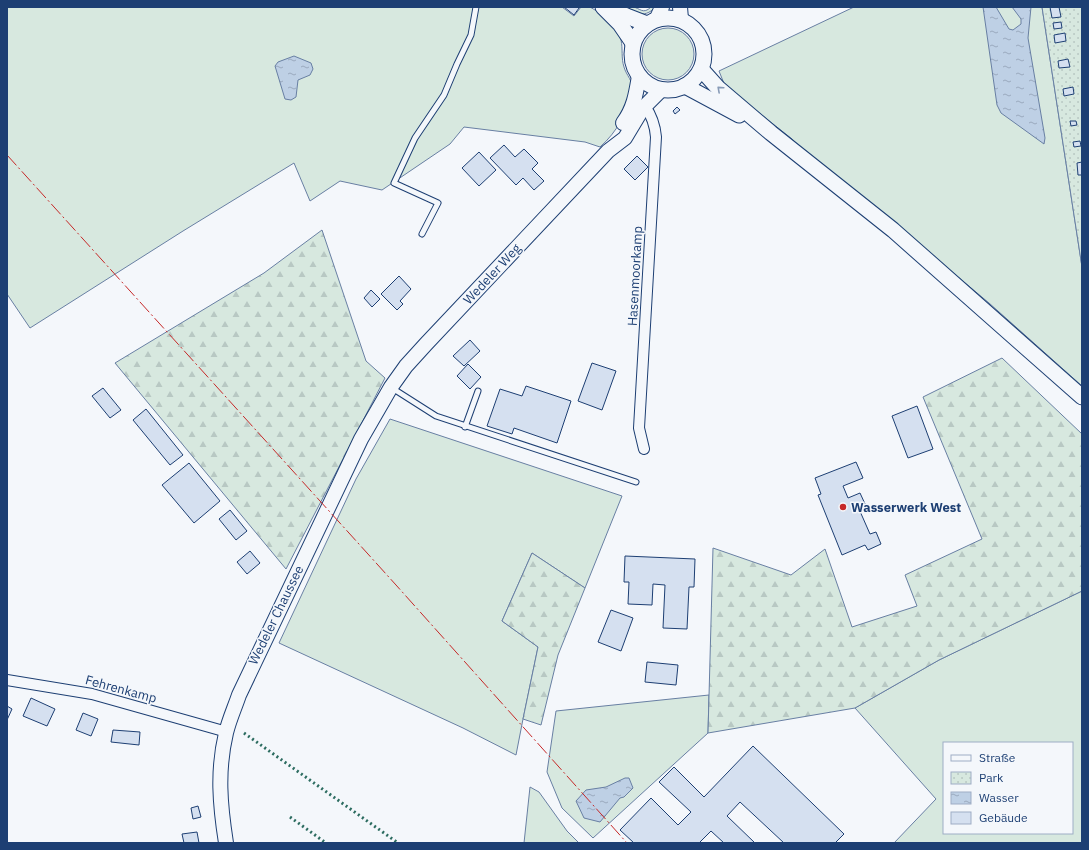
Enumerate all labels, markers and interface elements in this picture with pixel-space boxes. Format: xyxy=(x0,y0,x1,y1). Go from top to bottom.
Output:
one-way arrow xyxy=(717,87,725,94)
street label: Hasenmoorkamp xyxy=(624,225,646,327)
street label: Wedeler Weg xyxy=(459,240,525,308)
place label: Wasserwerk West xyxy=(851,499,961,516)
marker: Wasserwerk West xyxy=(838,502,848,512)
street label: Wedeler Chaussee xyxy=(245,563,307,667)
street label: Fehrenkamp xyxy=(83,671,159,707)
legend xyxy=(943,742,1073,834)
text: Straße xyxy=(979,750,1016,765)
text: Park xyxy=(979,770,1004,785)
text: Wasser xyxy=(979,790,1019,805)
text: Gebäude xyxy=(979,810,1028,825)

